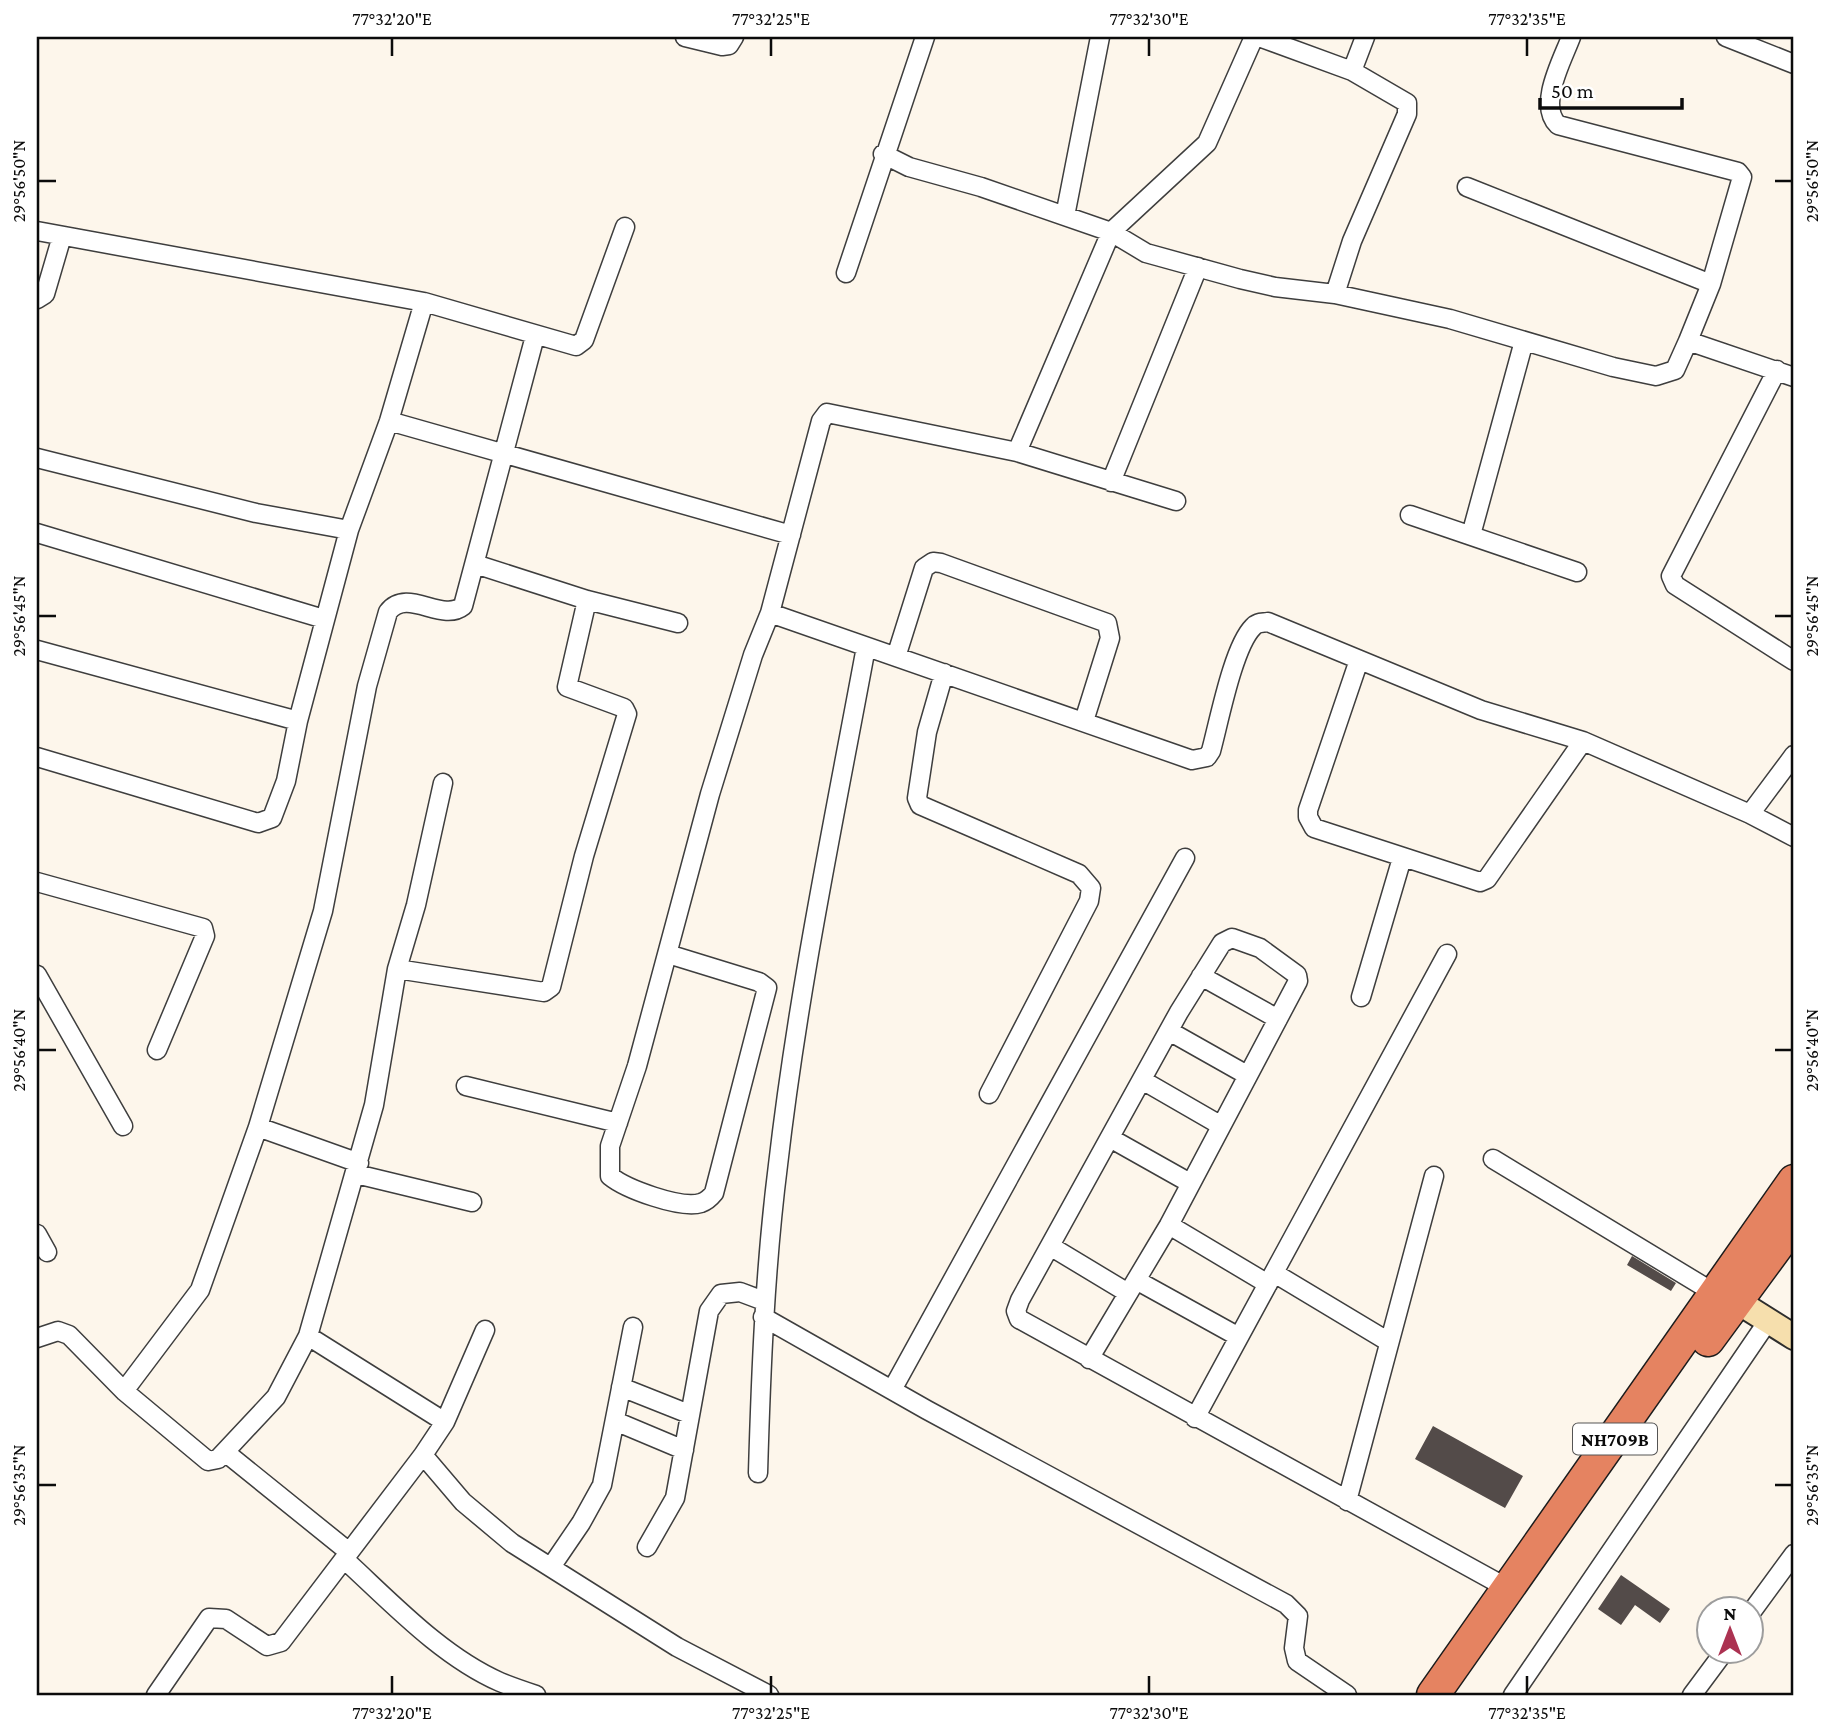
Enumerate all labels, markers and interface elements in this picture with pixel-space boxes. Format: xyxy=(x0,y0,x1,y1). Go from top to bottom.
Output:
text: 77°32'20"E xyxy=(352,9,432,29)
text: 77°32'25"E xyxy=(732,9,810,29)
text: 77°32'30"E xyxy=(1109,9,1189,29)
text: 77°32'35"E xyxy=(1488,9,1566,29)
scale bar xyxy=(1540,66,1682,110)
text: 50 m xyxy=(1551,79,1594,103)
text: 29°56'50"N xyxy=(9,140,29,222)
text: 29°56'50"N xyxy=(1802,140,1822,222)
text: 29°56'45"N xyxy=(9,575,29,657)
text: 29°56'45"N xyxy=(1802,575,1822,657)
text: 29°56'40"N xyxy=(9,1008,29,1091)
text: 29°56'40"N xyxy=(1802,1008,1822,1091)
road number: NH709B xyxy=(1573,1424,1657,1455)
text: 29°56'35"N xyxy=(9,1444,29,1526)
text: 29°56'35"N xyxy=(1802,1444,1822,1526)
north arrow xyxy=(1694,1596,1764,1666)
text: N xyxy=(1724,1603,1737,1624)
text: 77°32'20"E xyxy=(352,1703,432,1723)
text: 77°32'25"E xyxy=(732,1703,810,1723)
text: 77°32'30"E xyxy=(1109,1703,1189,1723)
text: 77°32'35"E xyxy=(1488,1703,1566,1723)

